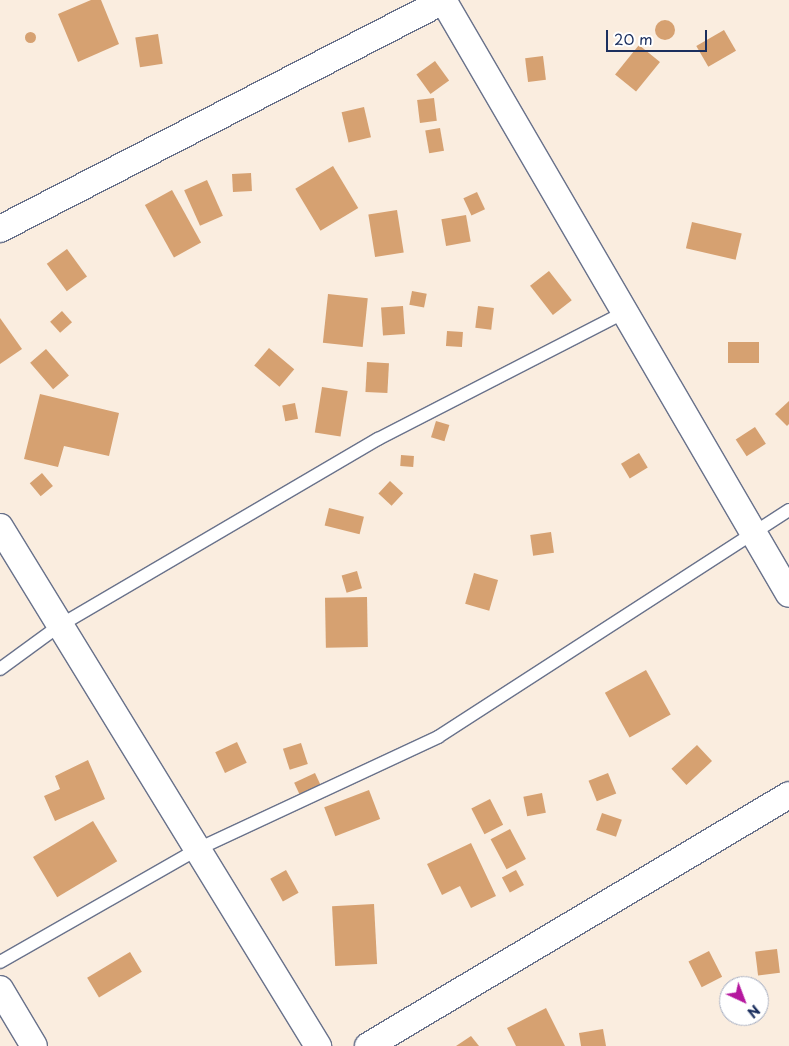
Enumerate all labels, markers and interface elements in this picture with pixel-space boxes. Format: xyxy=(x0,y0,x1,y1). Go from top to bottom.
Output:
scale bar xyxy=(609,20,710,52)
text: 20 m xyxy=(614,27,653,50)
north arrow xyxy=(719,976,769,1026)
text: N xyxy=(743,1000,765,1023)

